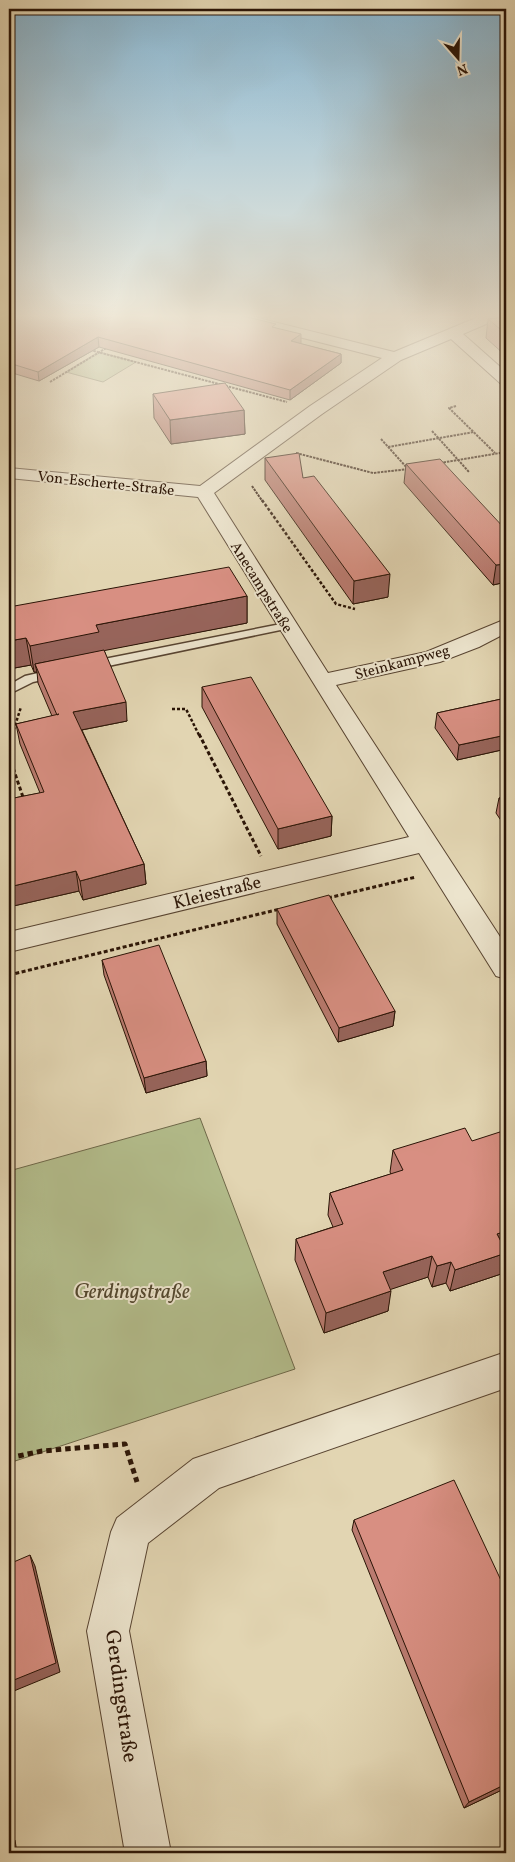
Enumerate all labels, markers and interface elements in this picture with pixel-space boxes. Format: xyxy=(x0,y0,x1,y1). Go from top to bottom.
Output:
north arrow xyxy=(432,32,482,82)
text: N xyxy=(454,58,470,79)
street label: Von-Escherte-Straße xyxy=(36,467,175,502)
street label: Anecampstraße xyxy=(224,538,297,638)
street label: Steinkampweg xyxy=(353,641,453,686)
street label: Kleiestraße xyxy=(171,870,264,916)
park label: Gerdingstraße xyxy=(74,1278,190,1307)
street label: Gerdingstraße xyxy=(97,1628,144,1764)

